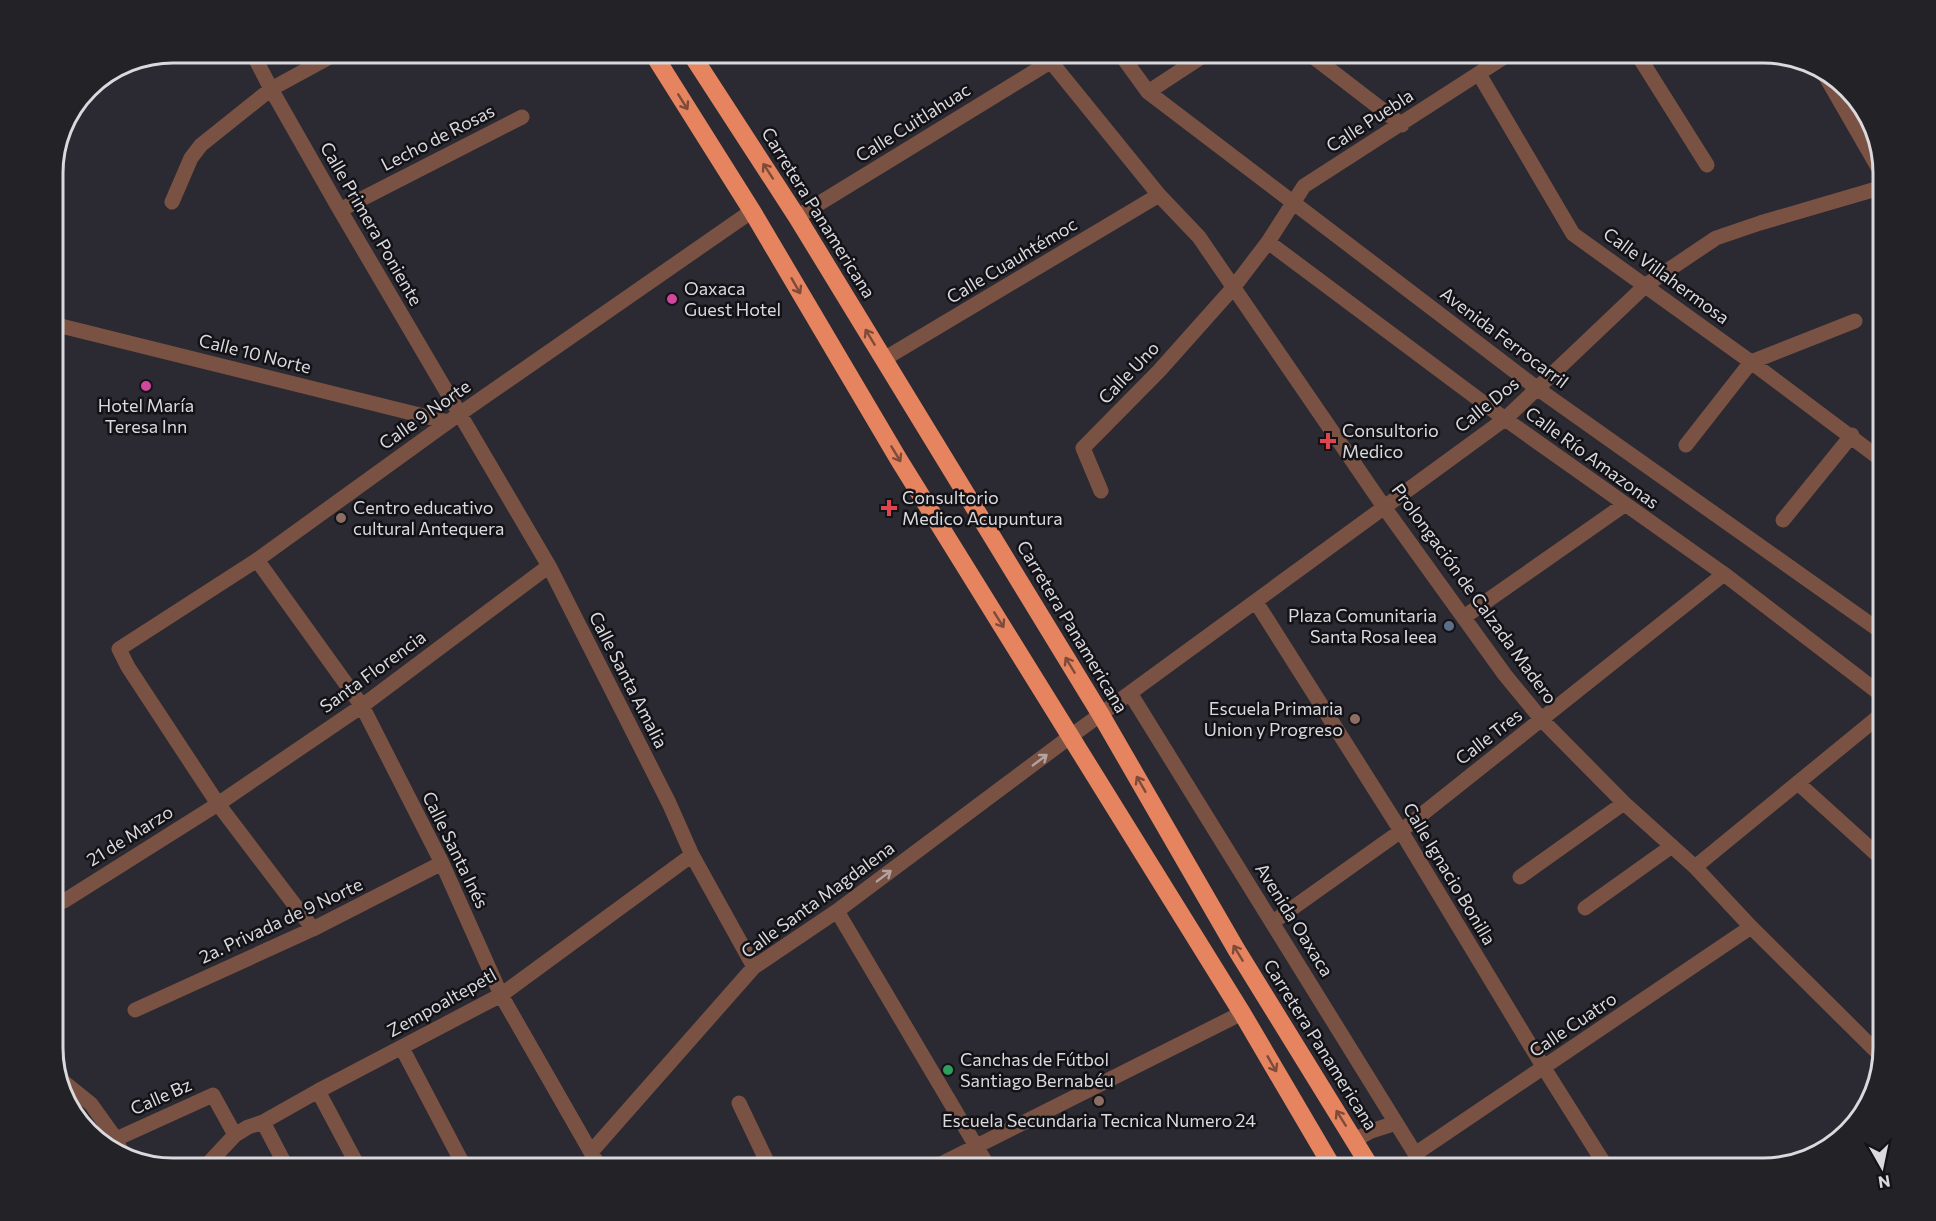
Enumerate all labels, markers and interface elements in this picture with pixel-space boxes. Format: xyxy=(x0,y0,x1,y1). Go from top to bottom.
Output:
street label: Calle Cuitlahuac xyxy=(851,78,974,166)
street label: Calle Puebla xyxy=(1322,84,1417,156)
one-way arrow xyxy=(678,93,690,110)
street label: Lecho de Rosas xyxy=(377,99,498,175)
street label: Carretera Panamericana xyxy=(757,123,880,302)
street label: Calle Primera Poniente xyxy=(316,138,428,309)
one-way arrow xyxy=(762,163,774,180)
street label: Calle Cuauhtémoc xyxy=(942,213,1081,308)
street label: Calle Villahermosa xyxy=(1599,222,1734,328)
place label: Oaxaca Guest Hotel xyxy=(684,277,781,320)
one-way arrow xyxy=(790,278,802,295)
street label: Avenida Ferrocarril xyxy=(1436,282,1573,392)
marker: Oaxaca Guest Hotel xyxy=(665,292,679,306)
street label: Calle 10 Norte xyxy=(197,328,314,378)
one-way arrow xyxy=(864,329,876,346)
street label: Calle Uno xyxy=(1093,337,1163,408)
street label: Calle Dos xyxy=(1450,372,1523,437)
street label: Calle 9 Norte xyxy=(375,375,474,454)
marker: Hotel María Teresa Inn xyxy=(139,379,153,393)
place label: Hotel María Teresa Inn xyxy=(98,394,194,437)
street label: Calle Río Amazonas xyxy=(1521,401,1664,513)
place label: Consultorio Medico xyxy=(1342,419,1439,462)
marker: Consultorio Medico xyxy=(1319,432,1337,450)
one-way arrow xyxy=(890,445,902,462)
street label: Prolongación de Calzada Madero xyxy=(1387,479,1562,708)
place label: Consultorio Medico Acupuntura xyxy=(902,486,1063,529)
place label: Centro educativo cultural Antequera xyxy=(353,496,504,539)
marker: Consultorio Medico Acupuntura xyxy=(880,499,898,517)
marker: Centro educativo cultural Antequera xyxy=(334,511,348,525)
street label: Carretera Panamericana xyxy=(1013,536,1133,717)
place label: Plaza Comunitaria Santa Rosa Ieea xyxy=(1288,604,1437,647)
street label: Calle Santa Amalia xyxy=(585,607,673,752)
one-way arrow xyxy=(992,611,1005,628)
marker: Plaza Comunitaria Santa Rosa Ieea xyxy=(1442,619,1456,633)
street label: Santa Florencia xyxy=(315,625,430,717)
one-way arrow xyxy=(1064,657,1076,674)
place label: Escuela Primaria Union y Progreso xyxy=(1204,697,1343,740)
street label: Calle Tres xyxy=(1451,703,1526,769)
marker: Escuela Primaria Union y Progreso xyxy=(1348,712,1362,726)
one-way arrow xyxy=(1032,753,1048,766)
one-way arrow xyxy=(1134,776,1146,793)
street label: Calle Santa Inés xyxy=(418,787,494,912)
street label: Calle Ignacio Bonilla xyxy=(1399,798,1501,949)
street label: 21 de Marzo xyxy=(82,800,177,870)
street label: Calle Santa Magdalena xyxy=(736,836,898,962)
street label: Avenida Oaxaca xyxy=(1251,859,1339,980)
one-way arrow xyxy=(876,870,892,883)
street label: 2a. Privada de 9 Norte xyxy=(195,873,366,968)
one-way arrow xyxy=(1232,945,1244,962)
street label: Carretera Panamericana xyxy=(1259,955,1382,1134)
street label: Zempoaltepetl xyxy=(383,963,500,1041)
street label: Calle Cuatro xyxy=(1525,987,1620,1061)
place label: Canchas de Fútbol Santiago Bernabéu xyxy=(960,1048,1114,1091)
one-way arrow xyxy=(1266,1055,1278,1072)
marker: Canchas de Fútbol Santiago Bernabéu xyxy=(941,1063,955,1077)
street label: Calle Bz xyxy=(127,1073,195,1119)
marker: Escuela Secundaria Tecnica Numero 24 xyxy=(1092,1094,1106,1108)
place label: Escuela Secundaria Tecnica Numero 24 xyxy=(942,1109,1256,1131)
one-way arrow xyxy=(1335,1110,1347,1127)
north arrow xyxy=(1852,1137,1912,1197)
text: N xyxy=(1877,1172,1892,1193)

